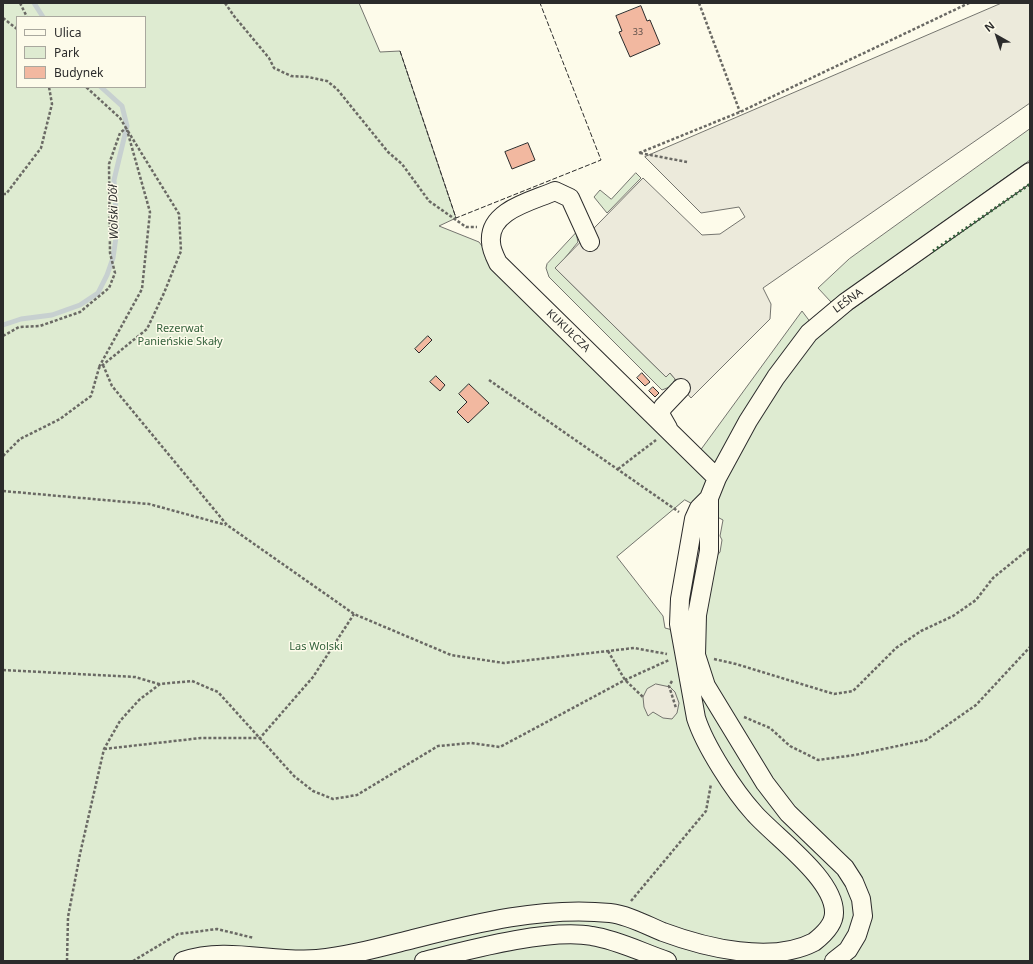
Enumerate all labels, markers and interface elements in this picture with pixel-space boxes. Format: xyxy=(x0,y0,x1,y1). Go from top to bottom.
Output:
legend xyxy=(16,16,146,88)
north arrow xyxy=(977,16,1017,56)
text: N xyxy=(981,18,997,35)
text: Ulica xyxy=(54,24,81,41)
house number: 33 xyxy=(633,27,643,37)
text: Park xyxy=(54,44,79,61)
text: Budynek xyxy=(54,64,103,81)
water label: Wolski Dół xyxy=(106,184,122,240)
street label: LEŚNA xyxy=(831,286,865,316)
street label: KUKUŁCZA xyxy=(543,307,593,355)
park label: Rezerwat Panieńskie Skały xyxy=(137,322,223,348)
park label: Las Wolski xyxy=(289,640,343,654)

